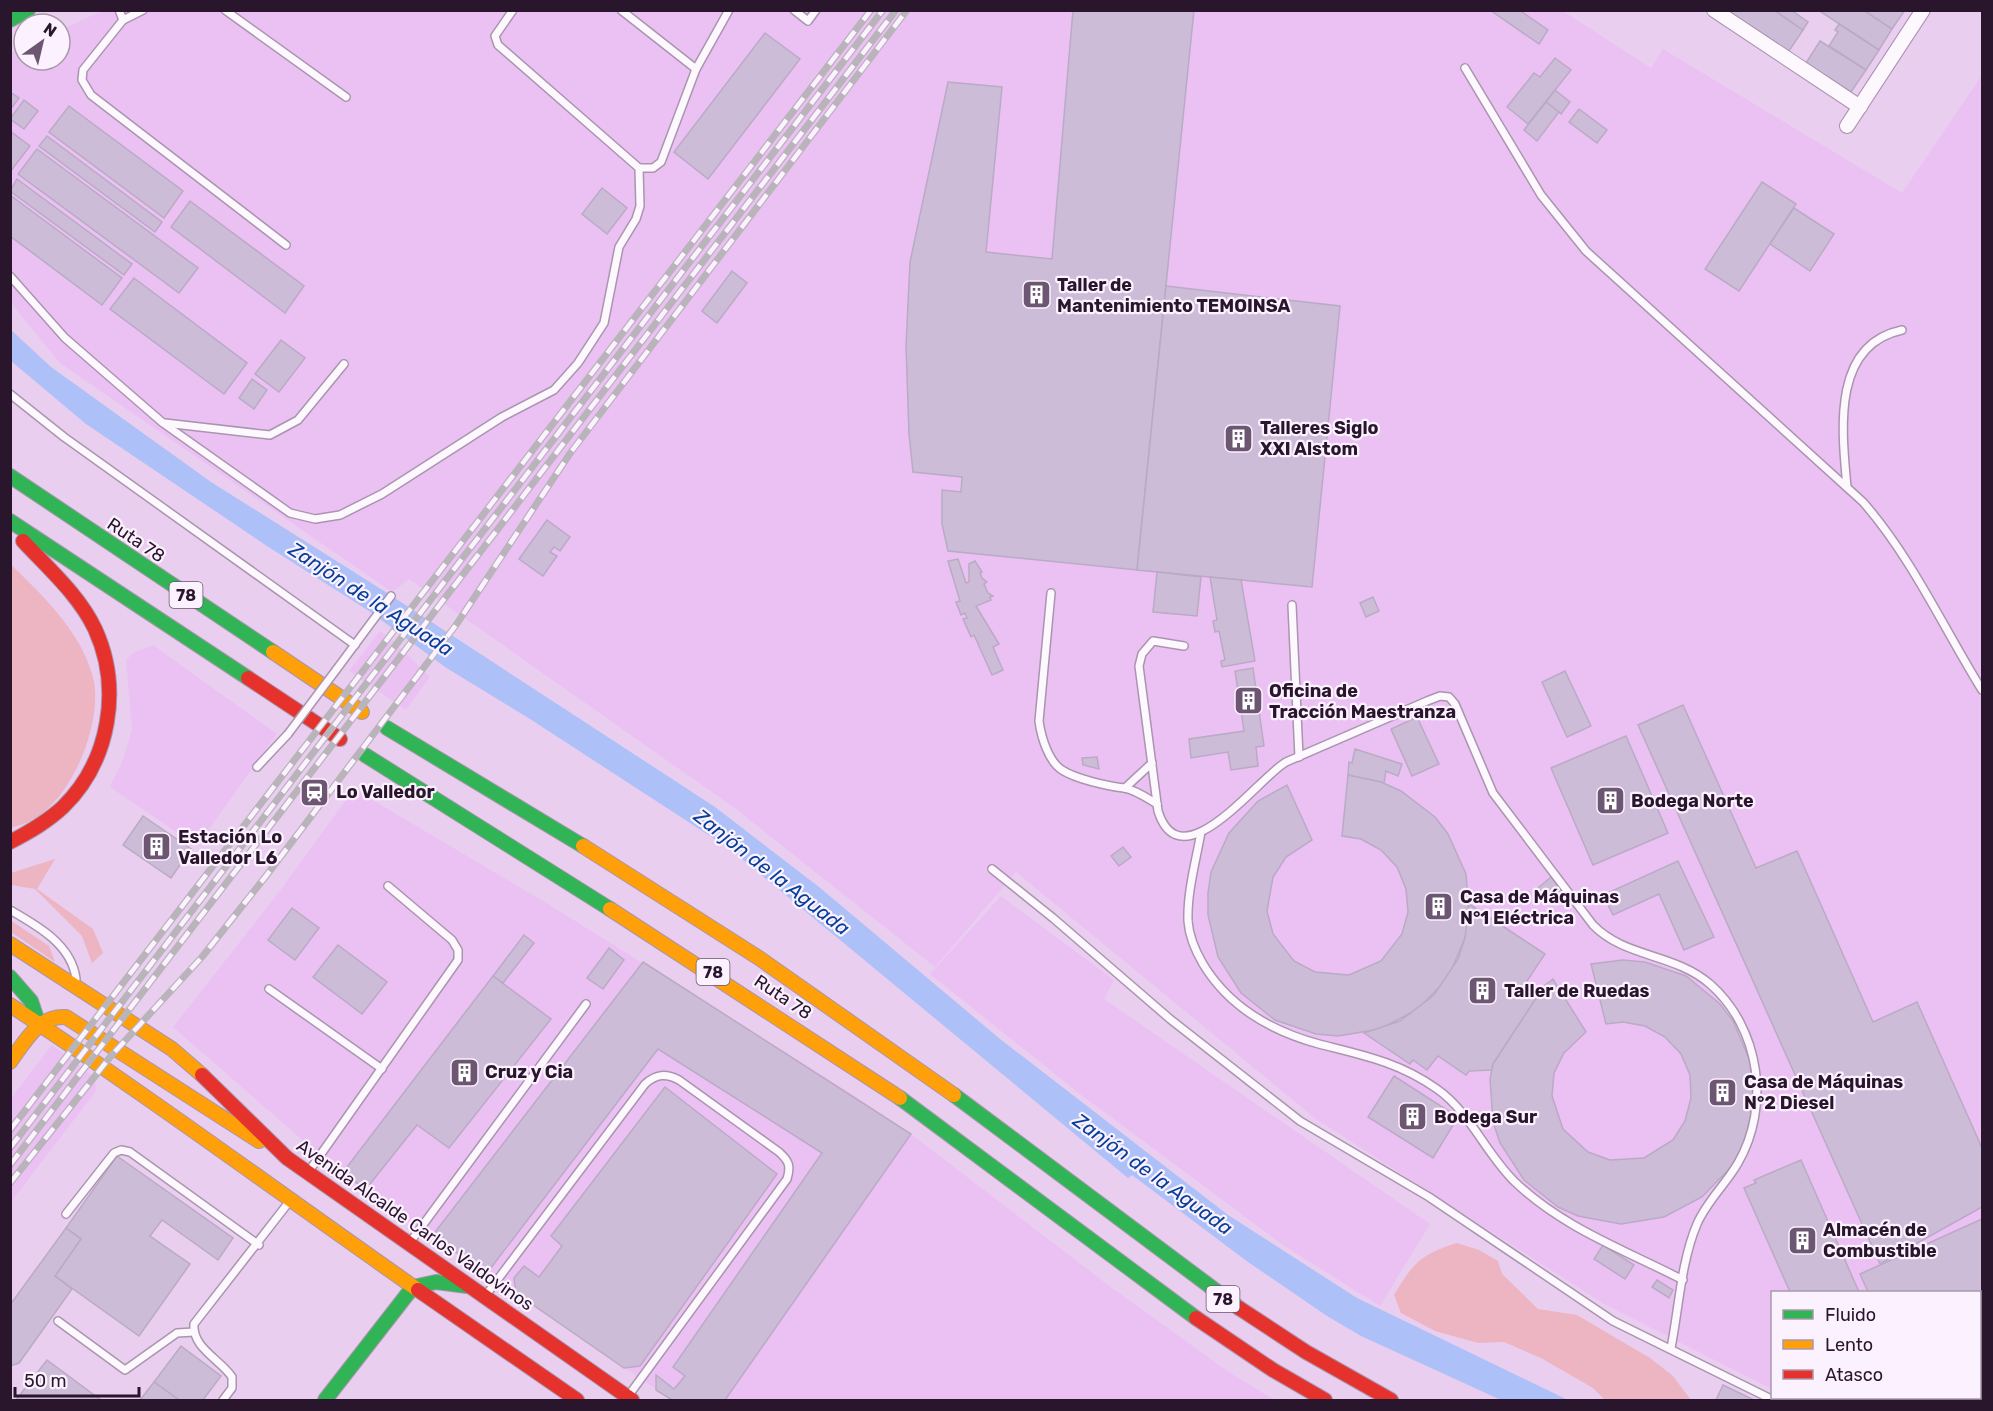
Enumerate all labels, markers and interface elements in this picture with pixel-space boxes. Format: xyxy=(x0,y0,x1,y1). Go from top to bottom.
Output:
north arrow xyxy=(12,12,72,72)
text: N xyxy=(40,19,60,41)
place label: Taller de Mantenimiento TEMOINSA xyxy=(1057,274,1291,317)
building icon: Taller de Mantenimiento TEMOINSA xyxy=(1020,279,1052,311)
place label: Talleres Siglo XXI Alstom xyxy=(1260,417,1379,460)
building icon: Talleres Siglo XXI Alstom xyxy=(1223,422,1255,454)
street label: Ruta 78 xyxy=(103,513,169,567)
water label: Zanjón de la Aguada xyxy=(283,536,458,661)
road number: 78 xyxy=(170,582,202,608)
place label: Oficina de Tracción Maestranza xyxy=(1269,680,1456,723)
building icon: Oficina de Tracción Maestranza xyxy=(1232,685,1264,717)
station icon: Lo Valledor xyxy=(299,776,331,808)
place label: Lo Valledor xyxy=(336,781,435,803)
building icon: Bodega Norte xyxy=(1594,785,1626,817)
place label: Bodega Norte xyxy=(1631,790,1754,812)
water label: Zanjón de la Aguada xyxy=(689,803,855,940)
place label: Estación Lo Valledor L6 xyxy=(178,826,282,869)
building icon: Estación Lo Valledor L6 xyxy=(141,831,173,863)
place label: Casa de Máquinas N°1 Eléctrica xyxy=(1460,886,1619,929)
building icon: Casa de Máquinas N°1 Eléctrica xyxy=(1423,891,1455,923)
road number: 78 xyxy=(696,959,730,985)
street label: Ruta 78 xyxy=(750,970,816,1024)
building icon: Taller de Ruedas xyxy=(1467,975,1499,1007)
place label: Taller de Ruedas xyxy=(1504,980,1650,1002)
building icon: Cruz y Cia xyxy=(448,1056,480,1088)
place label: Cruz y Cia xyxy=(485,1061,573,1083)
place label: Casa de Máquinas N°2 Diesel xyxy=(1744,1071,1903,1114)
building icon: Casa de Máquinas N°2 Diesel xyxy=(1707,1076,1739,1108)
building icon: Bodega Sur xyxy=(1397,1101,1429,1133)
place label: Bodega Sur xyxy=(1434,1106,1537,1128)
water label: Zanjón de la Aguada xyxy=(1068,1108,1238,1240)
street label: Avenida Alcalde Carlos Valdovinos xyxy=(292,1135,538,1315)
place label: Almacén de Combustible xyxy=(1823,1219,1937,1262)
building icon: Almacén de Combustible xyxy=(1786,1224,1818,1256)
road number: 78 xyxy=(1206,1286,1240,1312)
legend xyxy=(1771,1291,1981,1399)
text: Fluido xyxy=(1825,1304,1876,1326)
text: Lento xyxy=(1825,1334,1873,1356)
scale bar xyxy=(15,1360,140,1398)
text: Atasco xyxy=(1825,1364,1883,1386)
text: 50 m xyxy=(24,1370,67,1392)

